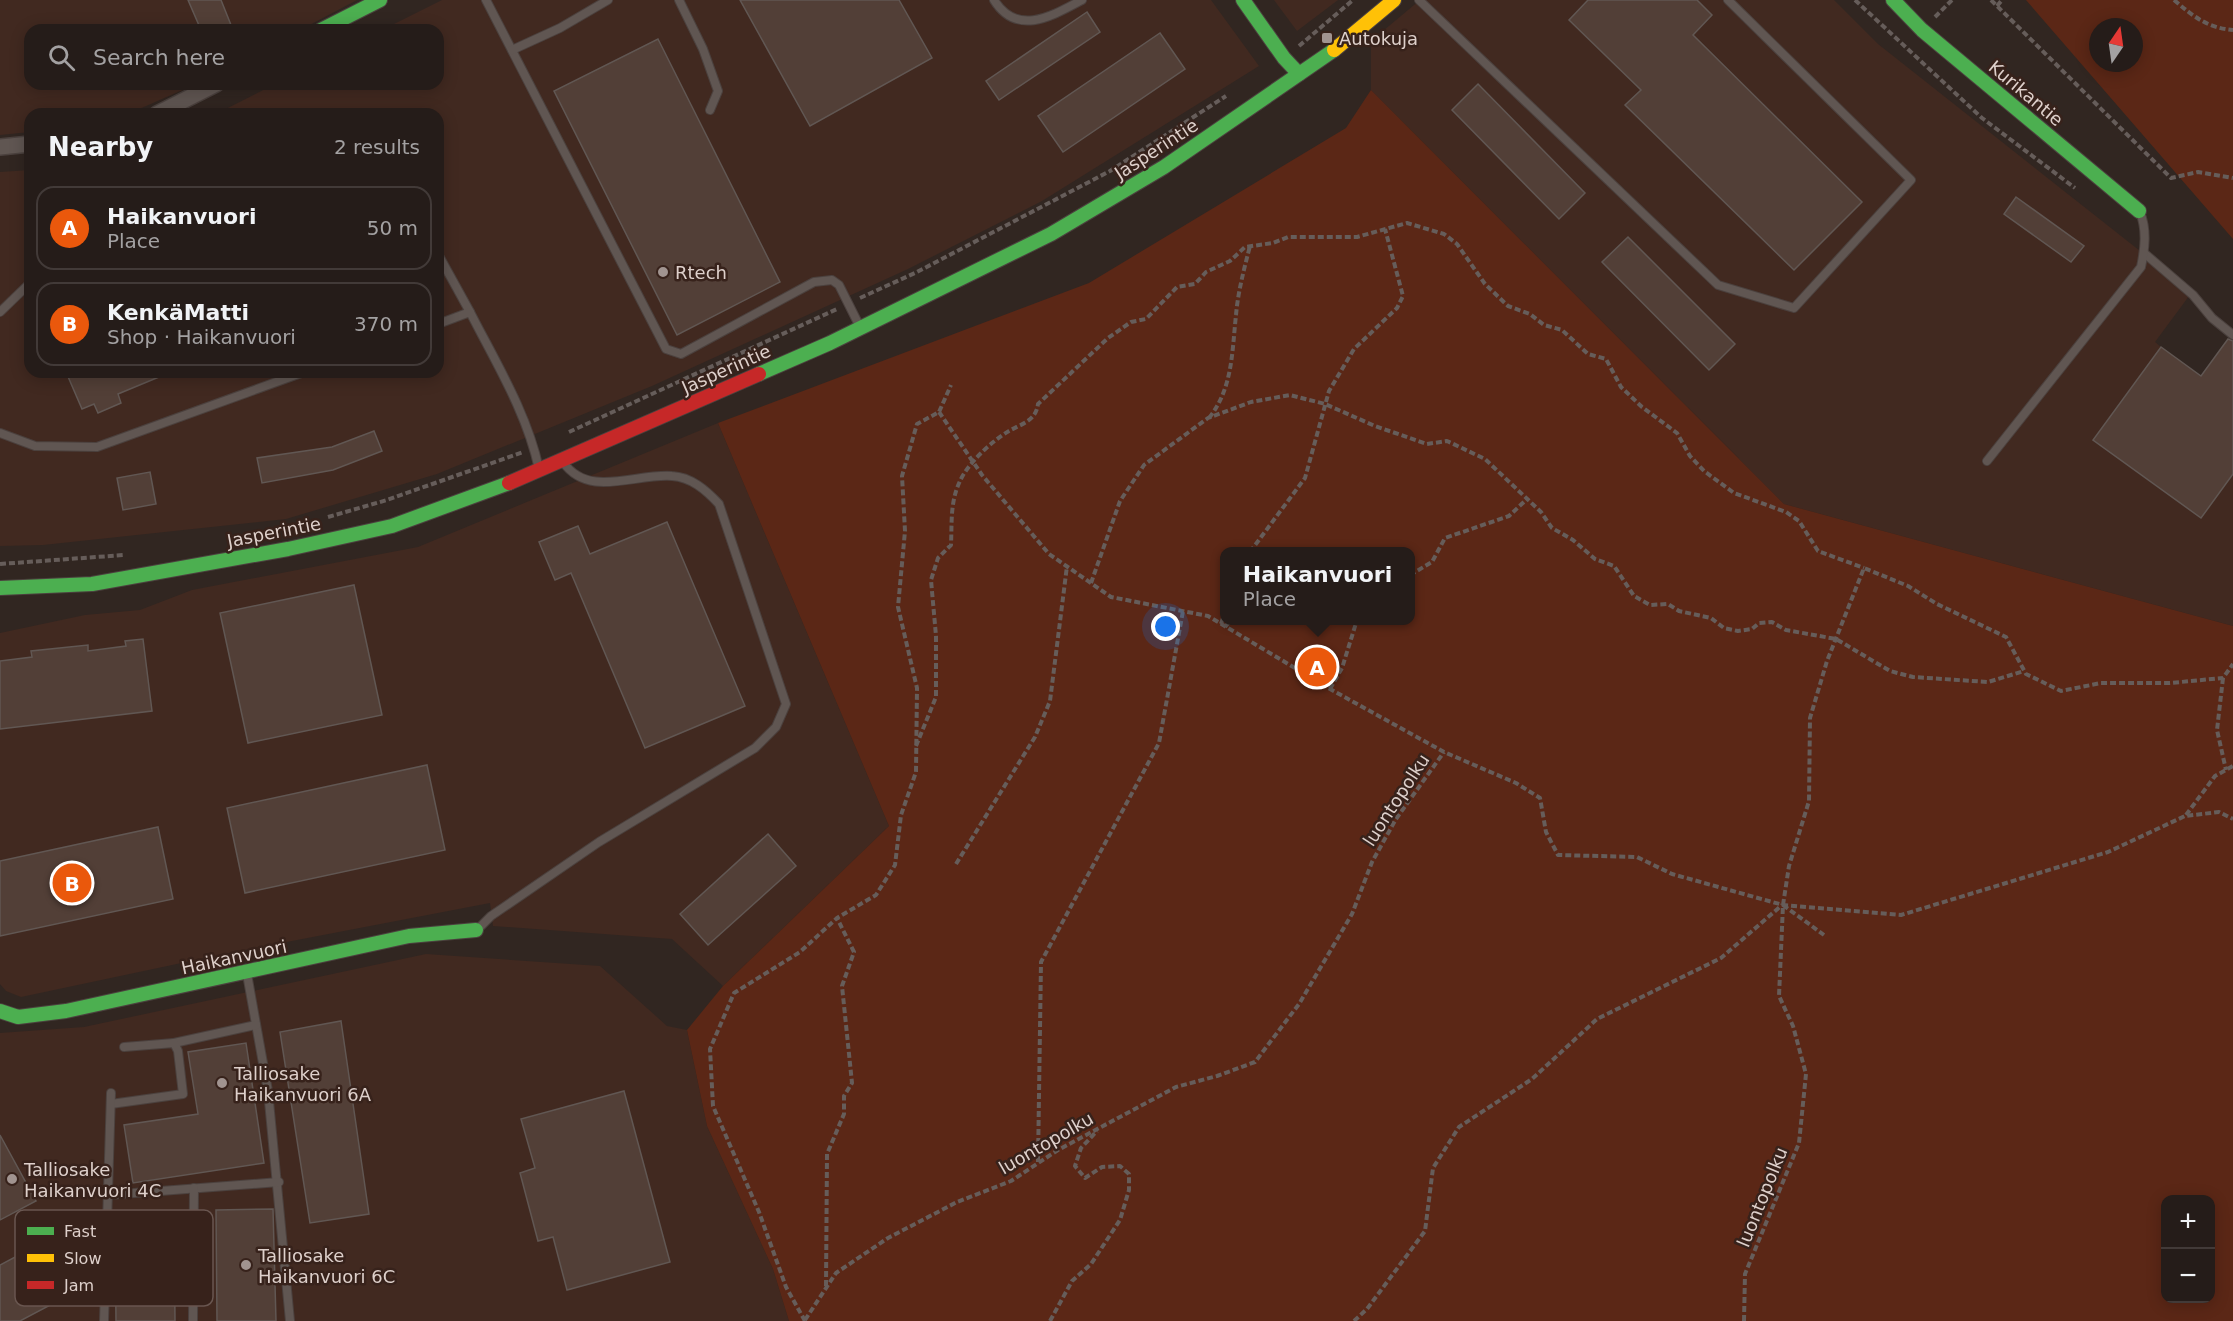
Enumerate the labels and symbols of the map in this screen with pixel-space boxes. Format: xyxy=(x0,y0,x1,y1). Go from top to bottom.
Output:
north arrow xyxy=(2089,18,2143,72)
place label: Autokuja xyxy=(1339,28,1418,49)
marker: Autokuja xyxy=(1320,31,1334,45)
street label: Kurikantie xyxy=(1985,56,2067,130)
street label: Jasperintie xyxy=(1110,114,1202,184)
place label: Rtech xyxy=(675,262,727,283)
marker: Rtech xyxy=(656,265,670,279)
street label: Jasperintie xyxy=(677,340,774,398)
street label: Jasperintie xyxy=(224,513,323,552)
your location xyxy=(1151,612,1180,641)
pin: A xyxy=(1298,644,1336,690)
street label: luontopolku xyxy=(1358,750,1434,850)
pin: B xyxy=(52,860,92,906)
street label: Haikanvuori xyxy=(179,936,289,978)
place label: Talliosake Haikanvuori 6A xyxy=(233,1063,372,1105)
marker: Talliosake Haikanvuori 6A xyxy=(215,1076,229,1090)
street label: luontopolku xyxy=(995,1108,1097,1178)
street label: luontopolku xyxy=(1732,1144,1792,1250)
place label: Talliosake Haikanvuori 4C xyxy=(23,1159,161,1201)
marker: Talliosake Haikanvuori 4C xyxy=(5,1172,19,1186)
legend xyxy=(15,1210,213,1306)
text: Fast xyxy=(64,1222,96,1241)
place label: Talliosake Haikanvuori 6C xyxy=(257,1245,395,1287)
text: Slow xyxy=(64,1249,101,1268)
marker: Talliosake Haikanvuori 6C xyxy=(239,1258,253,1272)
text: Jam xyxy=(63,1276,94,1295)

